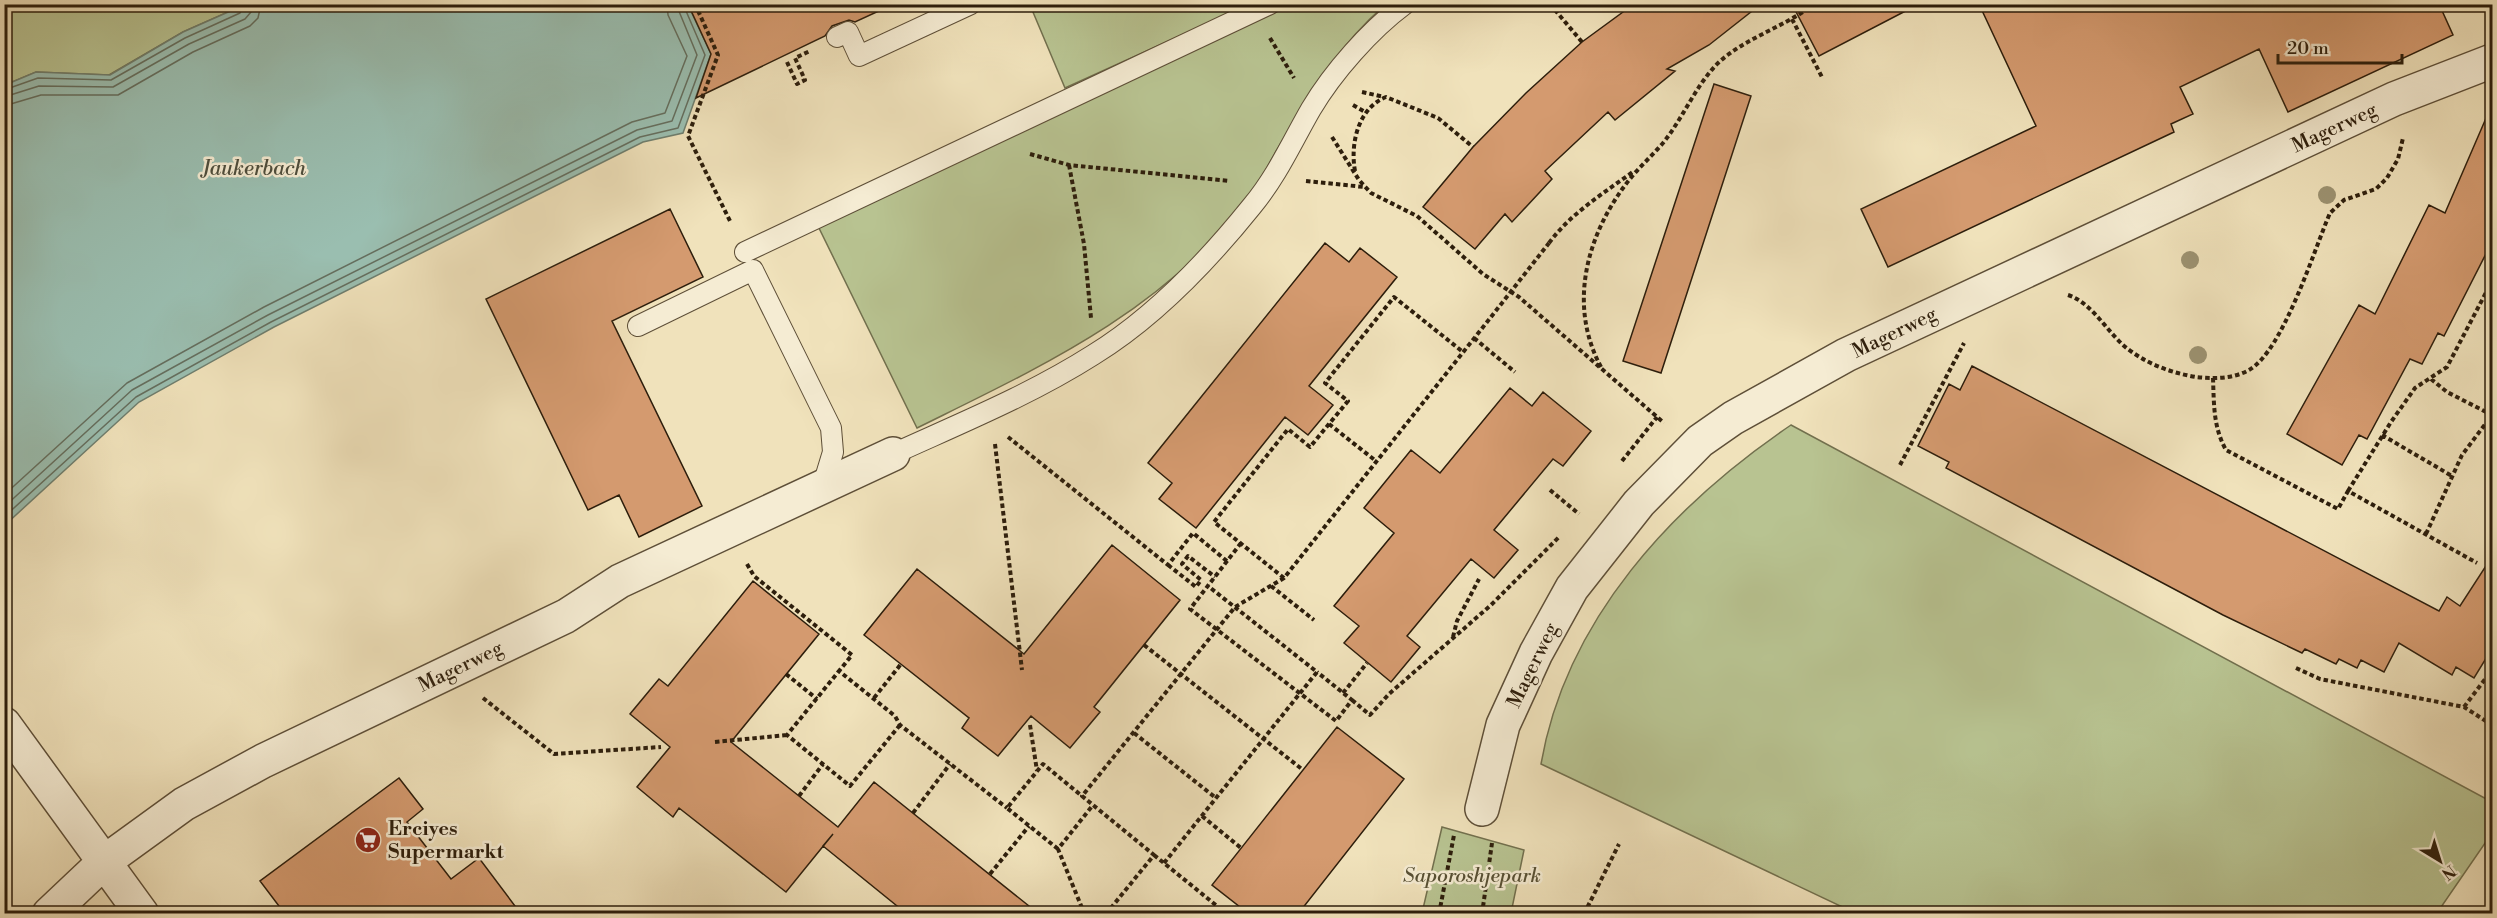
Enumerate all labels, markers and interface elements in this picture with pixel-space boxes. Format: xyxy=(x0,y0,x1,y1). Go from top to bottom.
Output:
scale bar xyxy=(2278,27,2402,65)
text: 20 m xyxy=(2287,37,2329,60)
street label: Magerweg xyxy=(2288,97,2382,159)
water label: Jaukerbach xyxy=(200,156,306,182)
street label: Magerweg xyxy=(1848,302,1942,365)
street label: Magerweg xyxy=(1502,618,1565,712)
street label: Magerweg xyxy=(414,636,508,699)
place label: Erciyes Supermarkt xyxy=(388,817,505,865)
supermarket icon: Erciyes Supermarkt xyxy=(353,825,383,855)
north arrow xyxy=(2410,831,2470,891)
text: N xyxy=(2437,860,2460,884)
park label: Saporoshjepark xyxy=(1403,864,1541,889)

